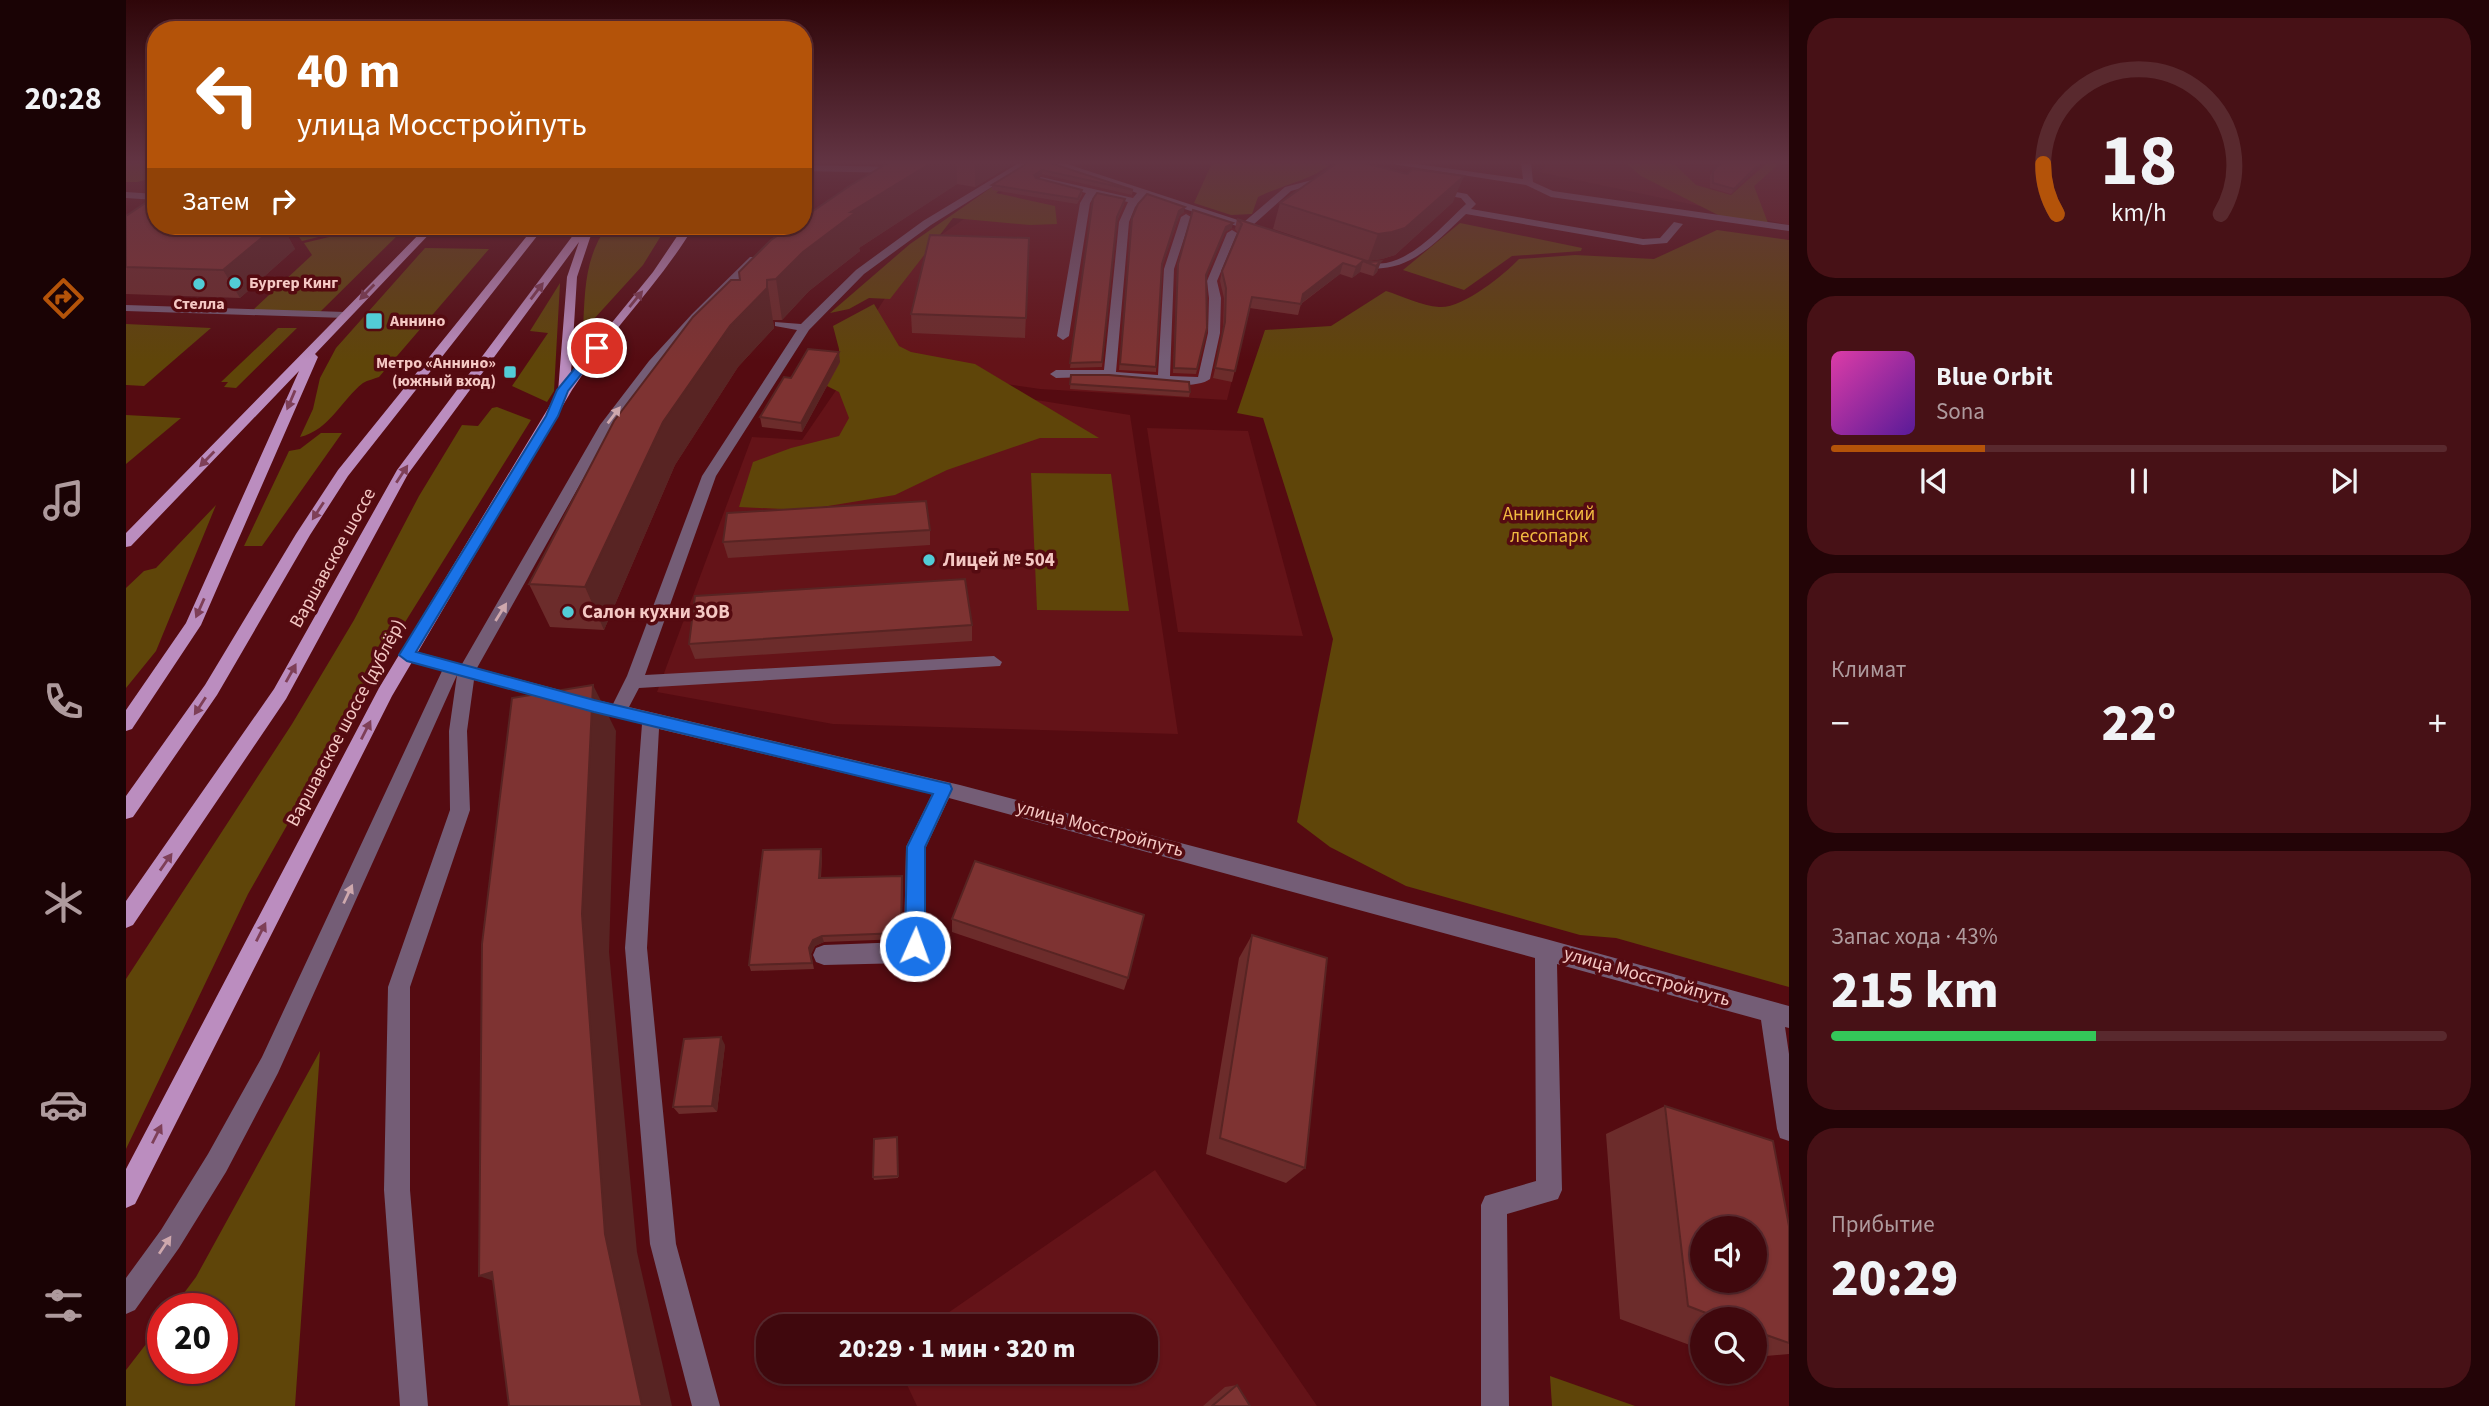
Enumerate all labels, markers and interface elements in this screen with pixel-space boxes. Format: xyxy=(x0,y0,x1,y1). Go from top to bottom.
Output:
text: 40 m xyxy=(297,37,401,107)
icon: left xyxy=(182,49,273,140)
text: 20:28 xyxy=(24,76,102,122)
text: улица Мосстройпуть xyxy=(297,102,587,148)
text: 18 xyxy=(2101,109,2177,213)
icon: right xyxy=(264,182,302,220)
text: Затем xyxy=(182,183,250,220)
text: km/h xyxy=(2111,195,2167,231)
place label: Бургер Кинг xyxy=(249,272,338,294)
icon: directions xyxy=(39,274,88,323)
marker: Бургер Кинг xyxy=(227,275,243,291)
marker: Стелла xyxy=(191,276,207,292)
one-way arrow xyxy=(530,282,544,300)
one-way arrow xyxy=(359,283,375,300)
one-way arrow xyxy=(629,290,644,308)
place label: Стелла xyxy=(173,293,225,315)
place label: Аннино xyxy=(389,310,445,332)
marker: Аннино xyxy=(364,311,384,331)
pin xyxy=(567,318,627,378)
icon: arrive xyxy=(578,329,616,367)
place label: Метро «Аннино» (южный вход) xyxy=(376,352,496,392)
text: Blue Orbit xyxy=(1936,358,2053,395)
marker: Метро «Аннино» (южный вход) xyxy=(502,364,518,380)
one-way arrow xyxy=(286,389,297,410)
text: Sona xyxy=(1936,395,1985,428)
one-way arrow xyxy=(607,407,622,425)
one-way arrow xyxy=(198,450,215,467)
icon: previous xyxy=(1915,462,1953,500)
icon: pause xyxy=(2120,462,2158,500)
icon: next xyxy=(2325,462,2363,500)
one-way arrow xyxy=(396,464,409,484)
icon: music xyxy=(39,476,88,525)
street label: Варшавское шоссе xyxy=(283,483,383,633)
one-way arrow xyxy=(311,501,324,521)
park label: Аннинский лесопарк xyxy=(1503,501,1595,550)
place label: Лицей № 504 xyxy=(942,547,1055,574)
marker: Лицей № 504 xyxy=(921,552,937,568)
one-way arrow xyxy=(194,598,206,618)
place label: Салон кухни ЗОВ xyxy=(582,599,730,626)
one-way arrow xyxy=(494,603,507,622)
marker: Салон кухни ЗОВ xyxy=(560,604,576,620)
street label: Варшавское шоссе (дублёр) xyxy=(280,615,412,831)
text: Климат xyxy=(1831,653,1906,686)
one-way arrow xyxy=(285,662,297,682)
icon: phone xyxy=(39,677,88,726)
text: 22° xyxy=(2102,687,2176,761)
one-way arrow xyxy=(193,697,207,715)
text: − xyxy=(1831,697,1850,751)
text: + xyxy=(2428,697,2447,751)
one-way arrow xyxy=(360,720,371,740)
street label: улица Мосстройпуть xyxy=(1013,794,1187,864)
one-way arrow xyxy=(159,853,173,871)
icon: climate xyxy=(39,878,88,927)
one-way arrow xyxy=(342,884,354,904)
position arrow xyxy=(878,909,952,983)
text: Запас хода · 43% xyxy=(1831,920,1998,953)
one-way arrow xyxy=(256,922,267,942)
street label: улица Мосстройпуть xyxy=(1560,940,1734,1014)
text: 215 km xyxy=(1831,954,1999,1028)
icon: car xyxy=(39,1080,88,1129)
one-way arrow xyxy=(152,1124,163,1144)
text: Прибытие xyxy=(1831,1208,1935,1241)
map controls xyxy=(1690,1216,1767,1384)
button: sound xyxy=(1690,1216,1767,1293)
one-way arrow xyxy=(158,1236,172,1254)
text: 20:29 xyxy=(1831,1242,1958,1316)
icon: filters xyxy=(39,1281,88,1330)
speed limit sign: 20 xyxy=(147,1293,238,1384)
button: search xyxy=(1690,1307,1767,1384)
text: 20:29 · 1 мин · 320 m xyxy=(839,1330,1075,1367)

